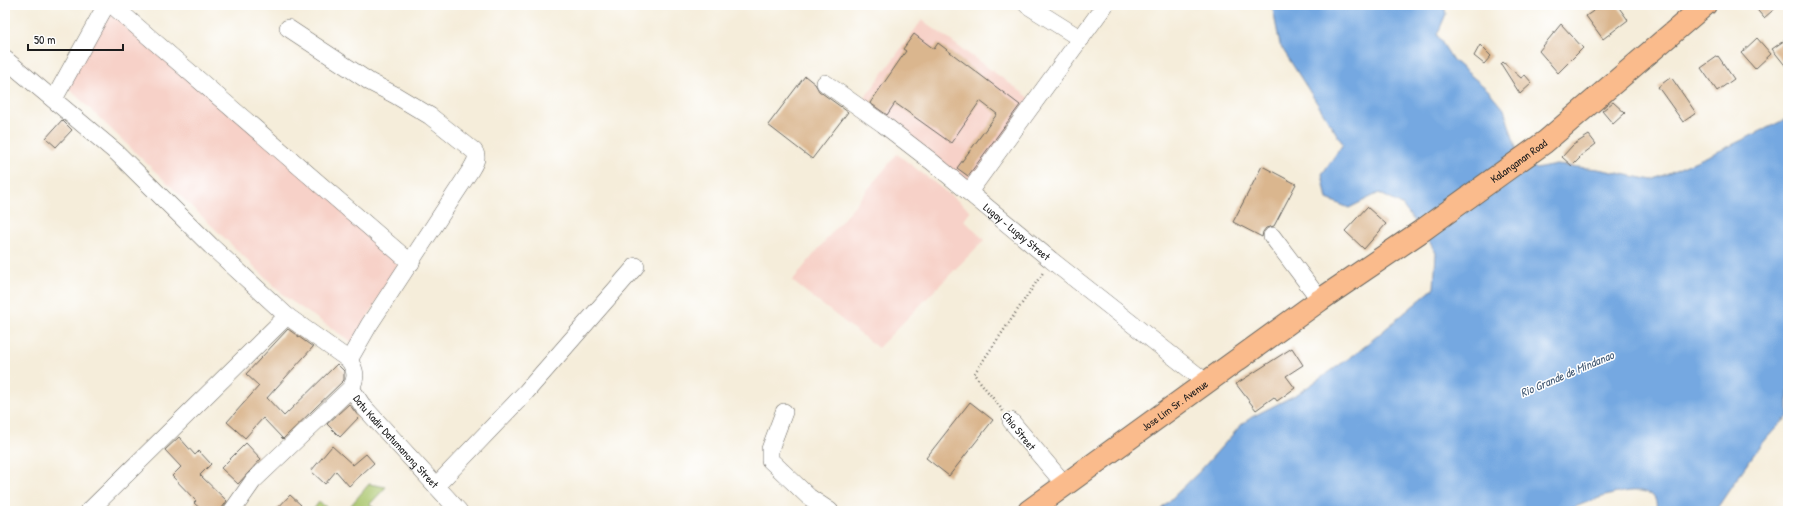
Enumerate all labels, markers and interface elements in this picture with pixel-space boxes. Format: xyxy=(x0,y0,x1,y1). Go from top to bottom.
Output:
scale bar xyxy=(28,26,123,52)
text: 50 m xyxy=(34,31,55,48)
street label: Kalanganan Road xyxy=(1488,135,1550,186)
street label: Lugay - Lugay Street xyxy=(981,200,1053,264)
water label: Rio Grande de Mindanao xyxy=(1517,346,1617,401)
street label: Jose Lim Sr. Avenue xyxy=(1139,376,1211,434)
street label: Datu Kadir Datumanong Street xyxy=(350,392,442,491)
street label: Chio Street xyxy=(999,409,1039,453)

